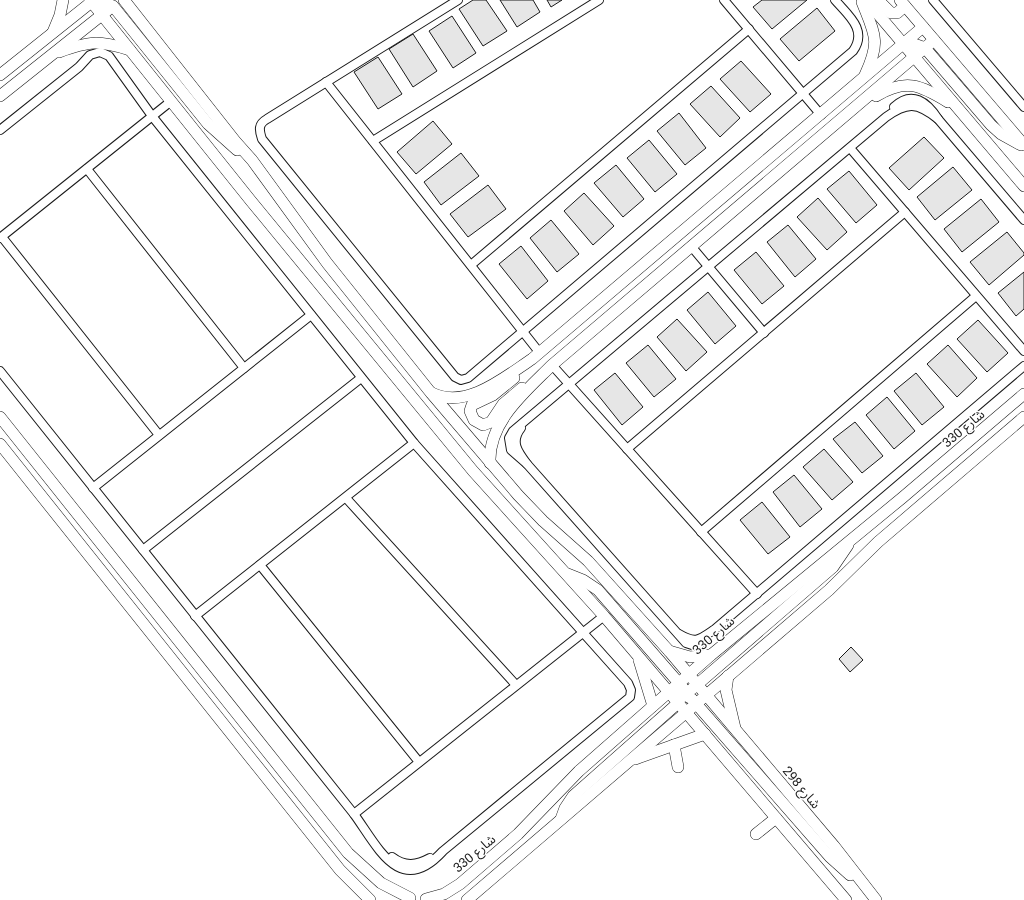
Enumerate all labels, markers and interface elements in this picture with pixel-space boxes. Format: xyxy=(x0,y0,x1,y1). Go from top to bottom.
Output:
street label: شارع 330 xyxy=(939,406,989,453)
street label: شارع 330 xyxy=(689,613,739,660)
street label: شارع 298 xyxy=(777,763,824,813)
street label: شارع 330 xyxy=(450,831,500,878)

